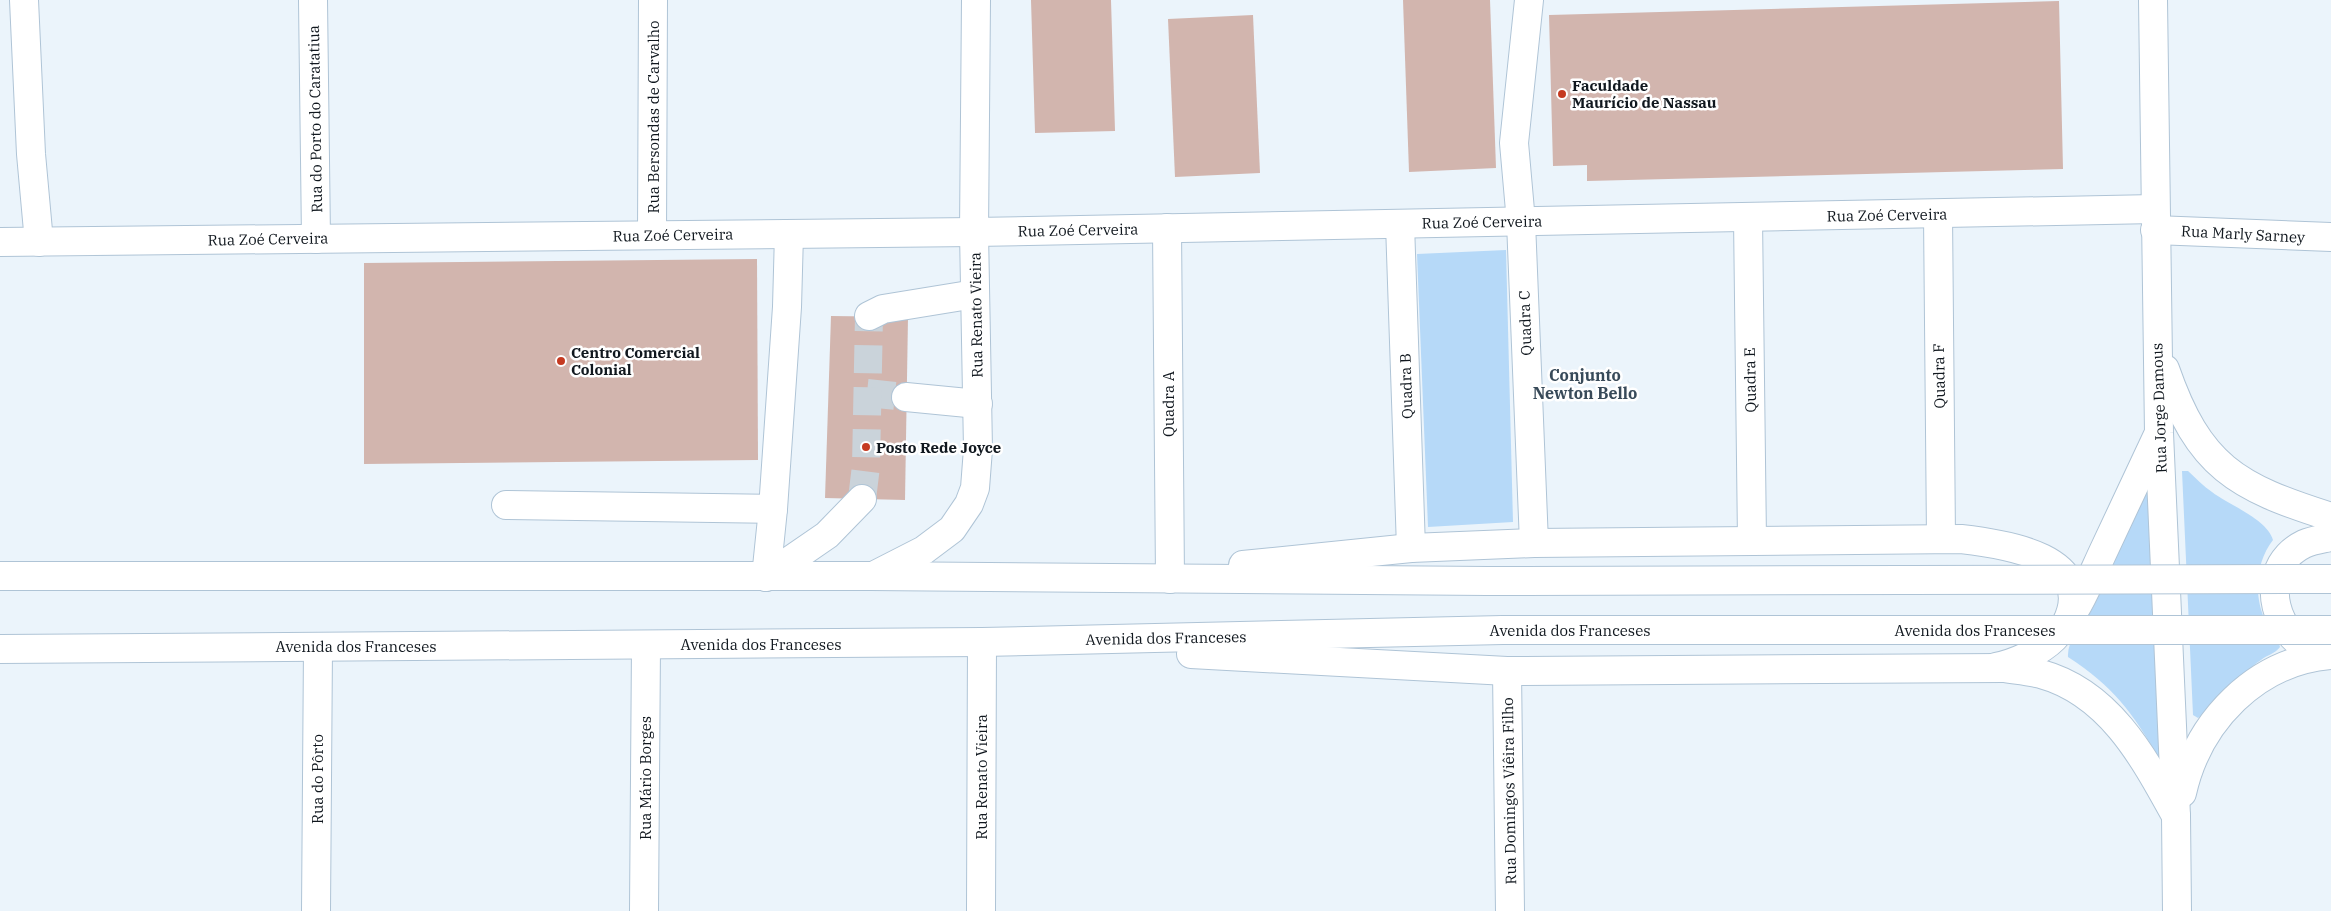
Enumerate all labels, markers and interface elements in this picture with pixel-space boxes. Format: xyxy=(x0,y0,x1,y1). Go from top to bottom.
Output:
street label: Rua Bersondas de Carvalho xyxy=(644,20,663,214)
street label: Rua do Porto do Caratatiua xyxy=(304,25,326,213)
place label: Faculdade Maurício de Nassau xyxy=(1572,76,1717,112)
marker: Faculdade Maurício de Nassau xyxy=(1556,88,1568,100)
street label: Rua Zoé Cerveira xyxy=(1826,204,1948,226)
street label: Rua Zoé Cerveira xyxy=(1421,211,1543,233)
street label: Rua Zoé Cerveira xyxy=(1017,219,1139,241)
street label: Rua Marly Sarney xyxy=(2181,221,2305,247)
street label: Rua Zoé Cerveira xyxy=(612,224,734,246)
street label: Rua Zoé Cerveira xyxy=(207,228,329,250)
street label: Rua Renato Vieira xyxy=(965,252,987,378)
street label: Quadra C xyxy=(1514,290,1536,356)
street label: Rua Jorge Damous xyxy=(2147,342,2171,474)
place label: Centro Comercial Colonial xyxy=(571,343,700,379)
street label: Quadra F xyxy=(1929,343,1949,409)
street label: Quadra E xyxy=(1740,347,1760,413)
street label: Quadra B xyxy=(1395,353,1417,419)
marker: Centro Comercial Colonial xyxy=(555,355,567,367)
district label: Conjunto Newton Bello xyxy=(1533,365,1637,403)
street label: Quadra A xyxy=(1159,370,1178,437)
place label: Posto Rede Joyce xyxy=(876,438,1001,457)
marker: Posto Rede Joyce xyxy=(860,441,872,453)
street label: Avenida dos Franceses xyxy=(1489,621,1651,640)
street label: Avenida dos Franceses xyxy=(1894,621,2056,640)
street label: Avenida dos Franceses xyxy=(1085,627,1247,649)
street label: Avenida dos Franceses xyxy=(680,635,842,654)
street label: Avenida dos Franceses xyxy=(275,637,437,656)
street label: Rua Domingos Viêira Filho xyxy=(1498,697,1520,885)
street label: Rua Renato Vieira xyxy=(972,714,991,840)
street label: Rua Mário Borges xyxy=(636,716,655,840)
street label: Rua do Pôrto xyxy=(308,734,327,824)

